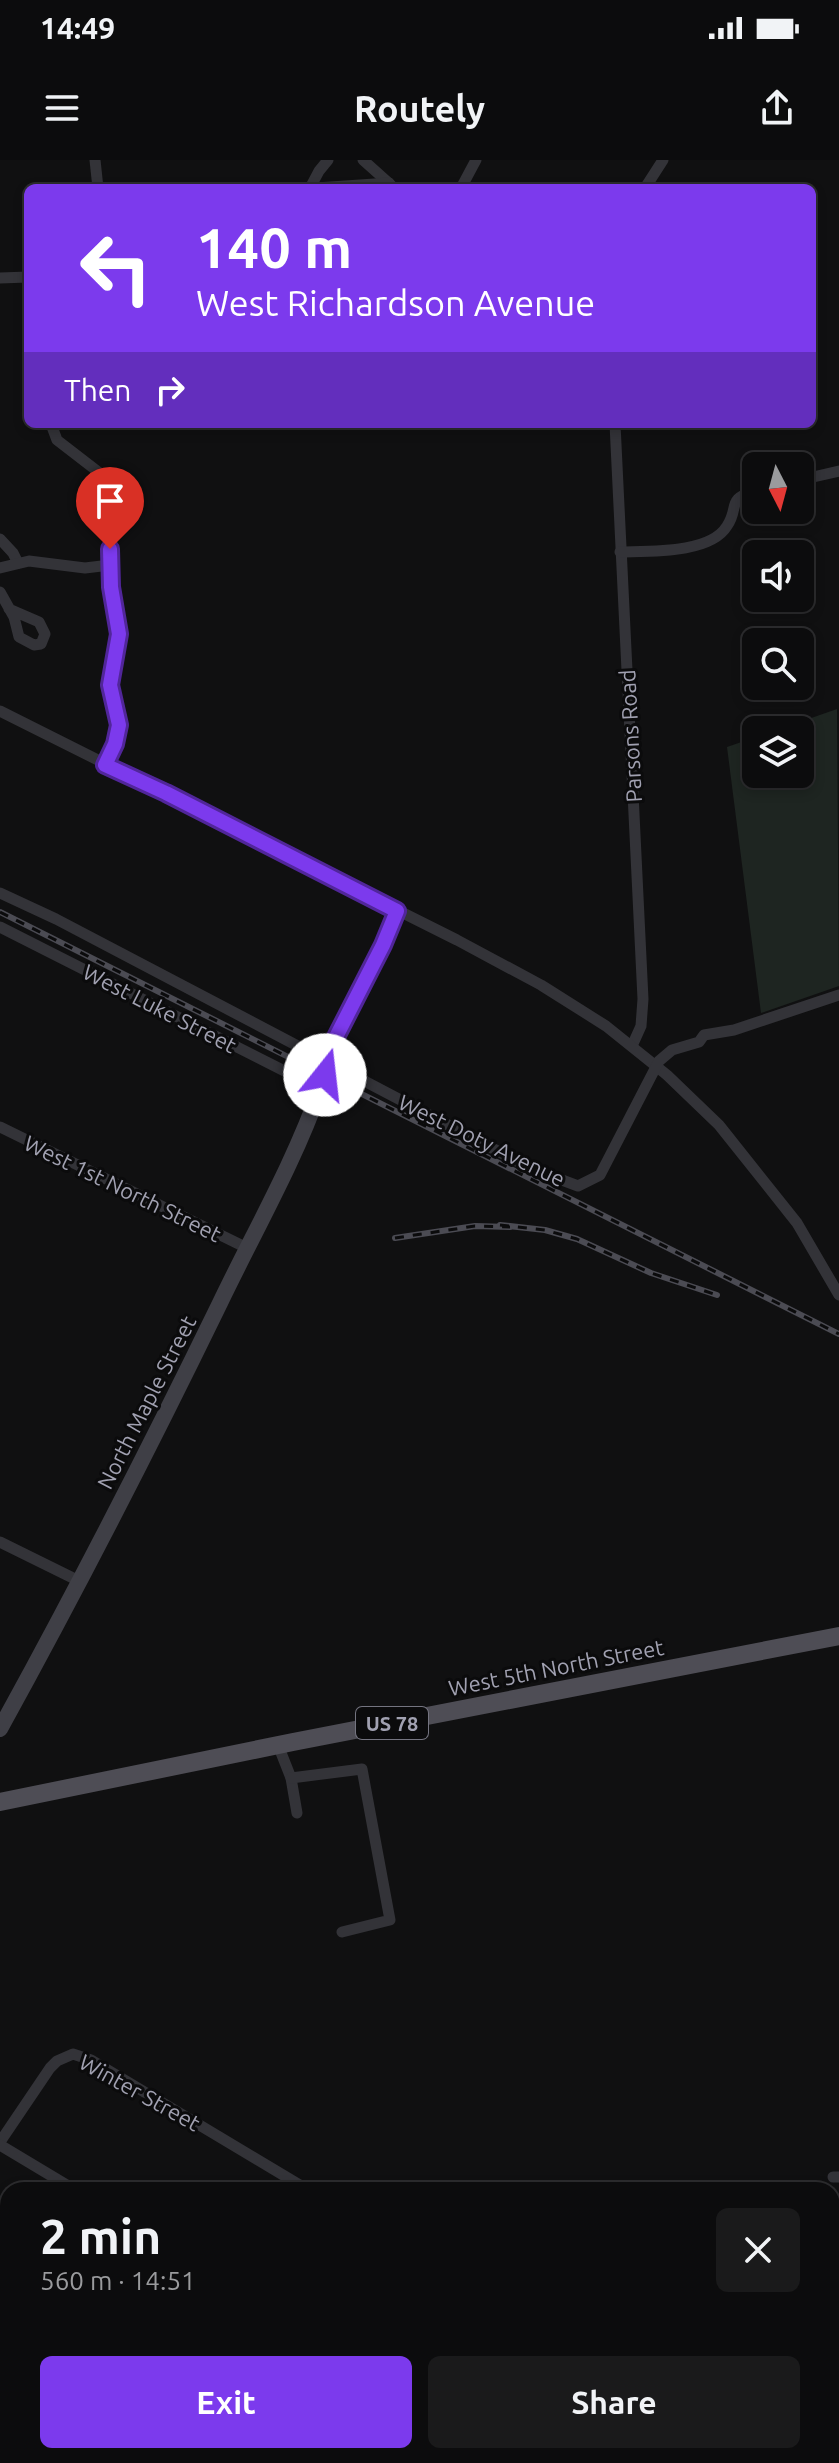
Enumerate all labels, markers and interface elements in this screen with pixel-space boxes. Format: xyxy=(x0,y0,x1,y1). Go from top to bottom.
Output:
text: 14:49 xyxy=(40,11,115,45)
icon: menu xyxy=(40,86,84,130)
icon: share xyxy=(755,86,799,130)
text: Routely xyxy=(354,88,485,129)
icon: left xyxy=(64,216,168,320)
text: 140 m xyxy=(196,216,352,279)
text: West Richardson Avenue xyxy=(196,282,595,323)
icon: right xyxy=(148,368,192,412)
text: Then xyxy=(64,373,132,407)
north arrow xyxy=(742,452,814,524)
map controls xyxy=(742,452,814,788)
pin xyxy=(76,467,144,549)
icon: arrive xyxy=(88,479,132,523)
button: sound xyxy=(742,540,814,612)
button: search xyxy=(742,628,814,700)
street label: Parsons Road xyxy=(614,669,646,803)
button: layers xyxy=(742,716,814,788)
street label: West Luke Street xyxy=(79,959,241,1058)
position arrow xyxy=(283,1033,367,1117)
street label: West Doty Avenue xyxy=(395,1089,569,1191)
street label: West 1st North Street xyxy=(21,1130,226,1247)
street label: North Maple Street xyxy=(92,1311,201,1493)
street label: West 5th North Street xyxy=(446,1634,666,1700)
road number: US 78 xyxy=(356,1707,428,1739)
street label: Winter Street xyxy=(75,2049,205,2136)
button: close xyxy=(716,2208,800,2292)
text: 2 min xyxy=(40,2209,161,2263)
text: 560 m · 14:51 xyxy=(40,2266,196,2295)
button: Exit xyxy=(40,2356,412,2448)
button: Share xyxy=(428,2356,800,2448)

